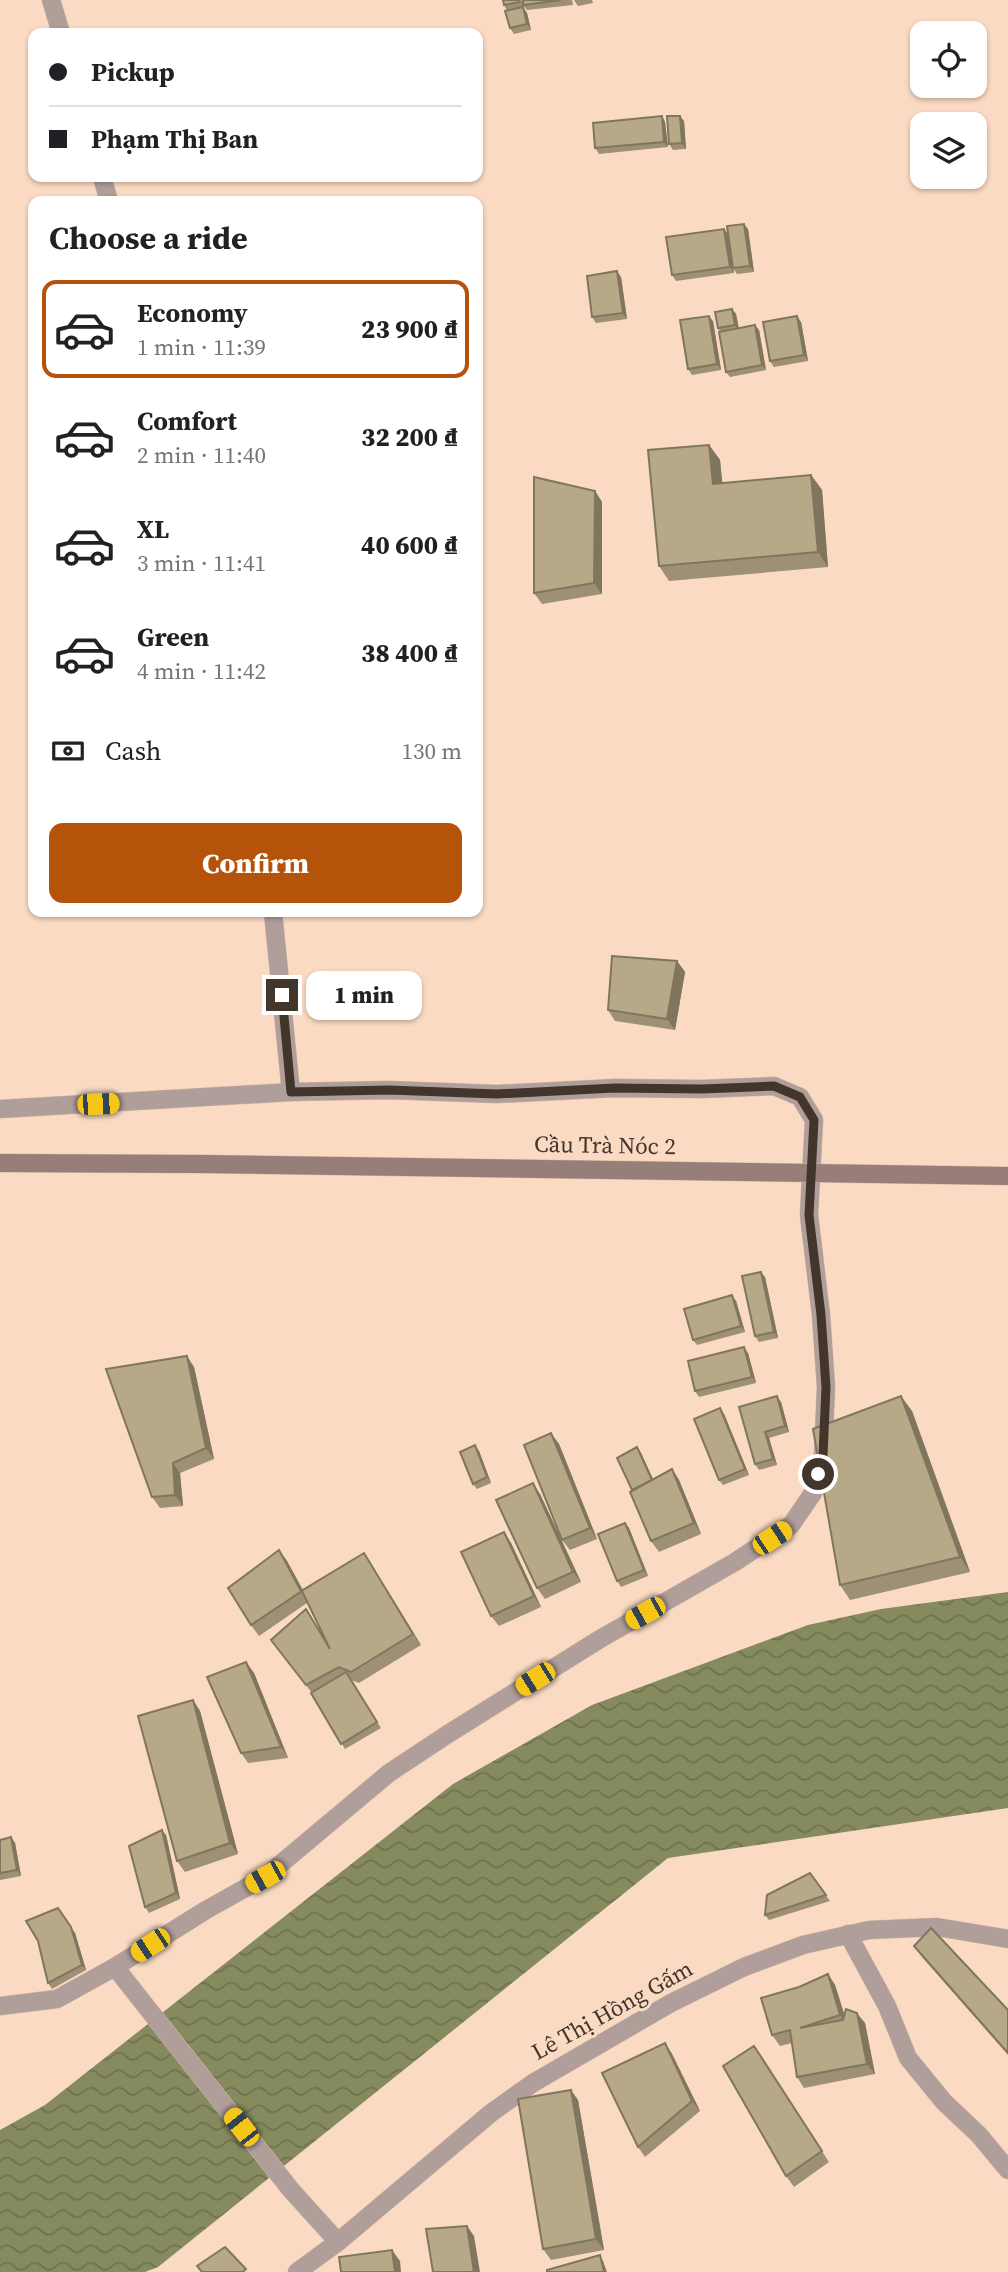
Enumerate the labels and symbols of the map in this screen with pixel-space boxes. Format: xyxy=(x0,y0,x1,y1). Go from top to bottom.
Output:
callout: 1 min xyxy=(306,970,422,1020)
route end xyxy=(266,979,298,1011)
car xyxy=(77,1093,120,1115)
street label: Cầu Trà Nóc 2 xyxy=(534,1128,676,1162)
route start xyxy=(802,1458,834,1490)
car xyxy=(749,1518,796,1558)
car xyxy=(622,1594,669,1632)
car xyxy=(512,1659,559,1699)
car xyxy=(242,1858,289,1896)
car xyxy=(127,1925,174,1965)
street label: Lê Thị Hồng Gấm xyxy=(526,1952,699,2068)
car xyxy=(220,2104,263,2150)

